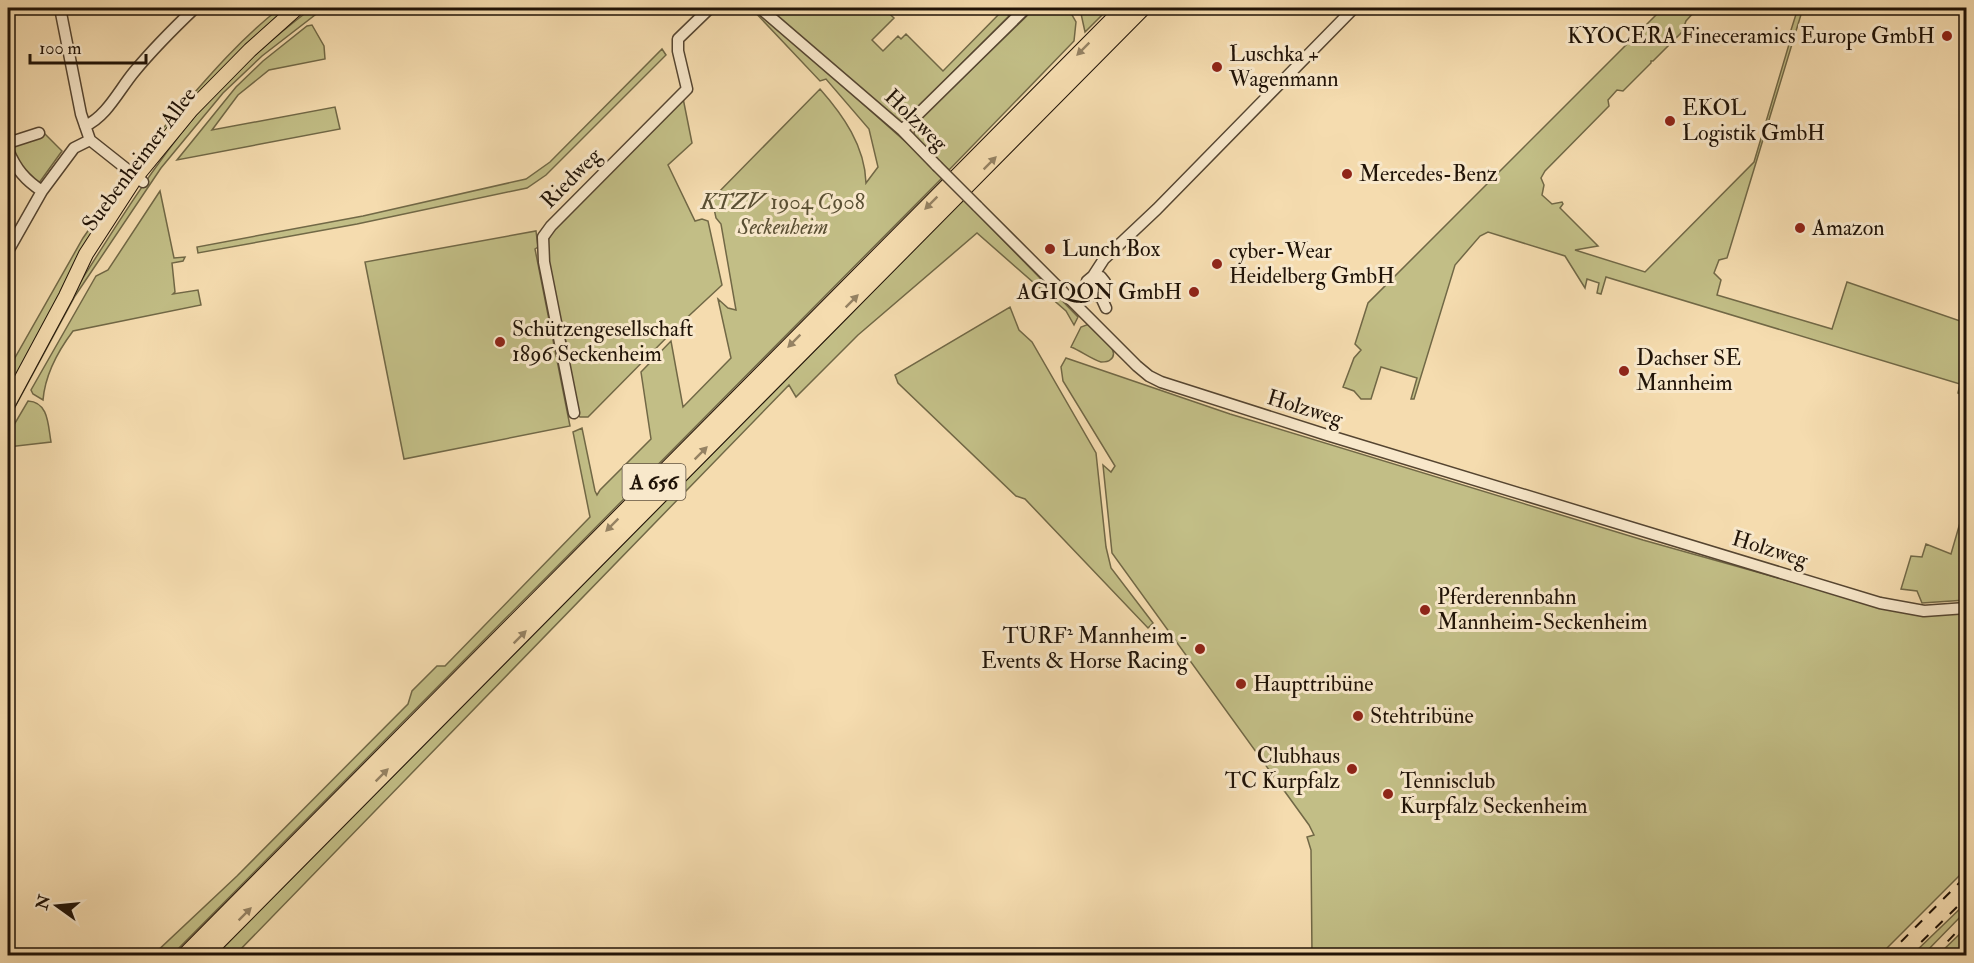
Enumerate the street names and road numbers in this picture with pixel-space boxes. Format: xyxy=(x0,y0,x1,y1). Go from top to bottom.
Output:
street label: Suebenheimer Allee xyxy=(76,81,202,237)
street label: Holzweg xyxy=(878,83,955,158)
street label: Riedweg xyxy=(535,141,608,214)
street label: Holzweg xyxy=(1264,383,1347,433)
road number: A 656 xyxy=(622,464,686,500)
street label: Holzweg xyxy=(1729,524,1812,574)

